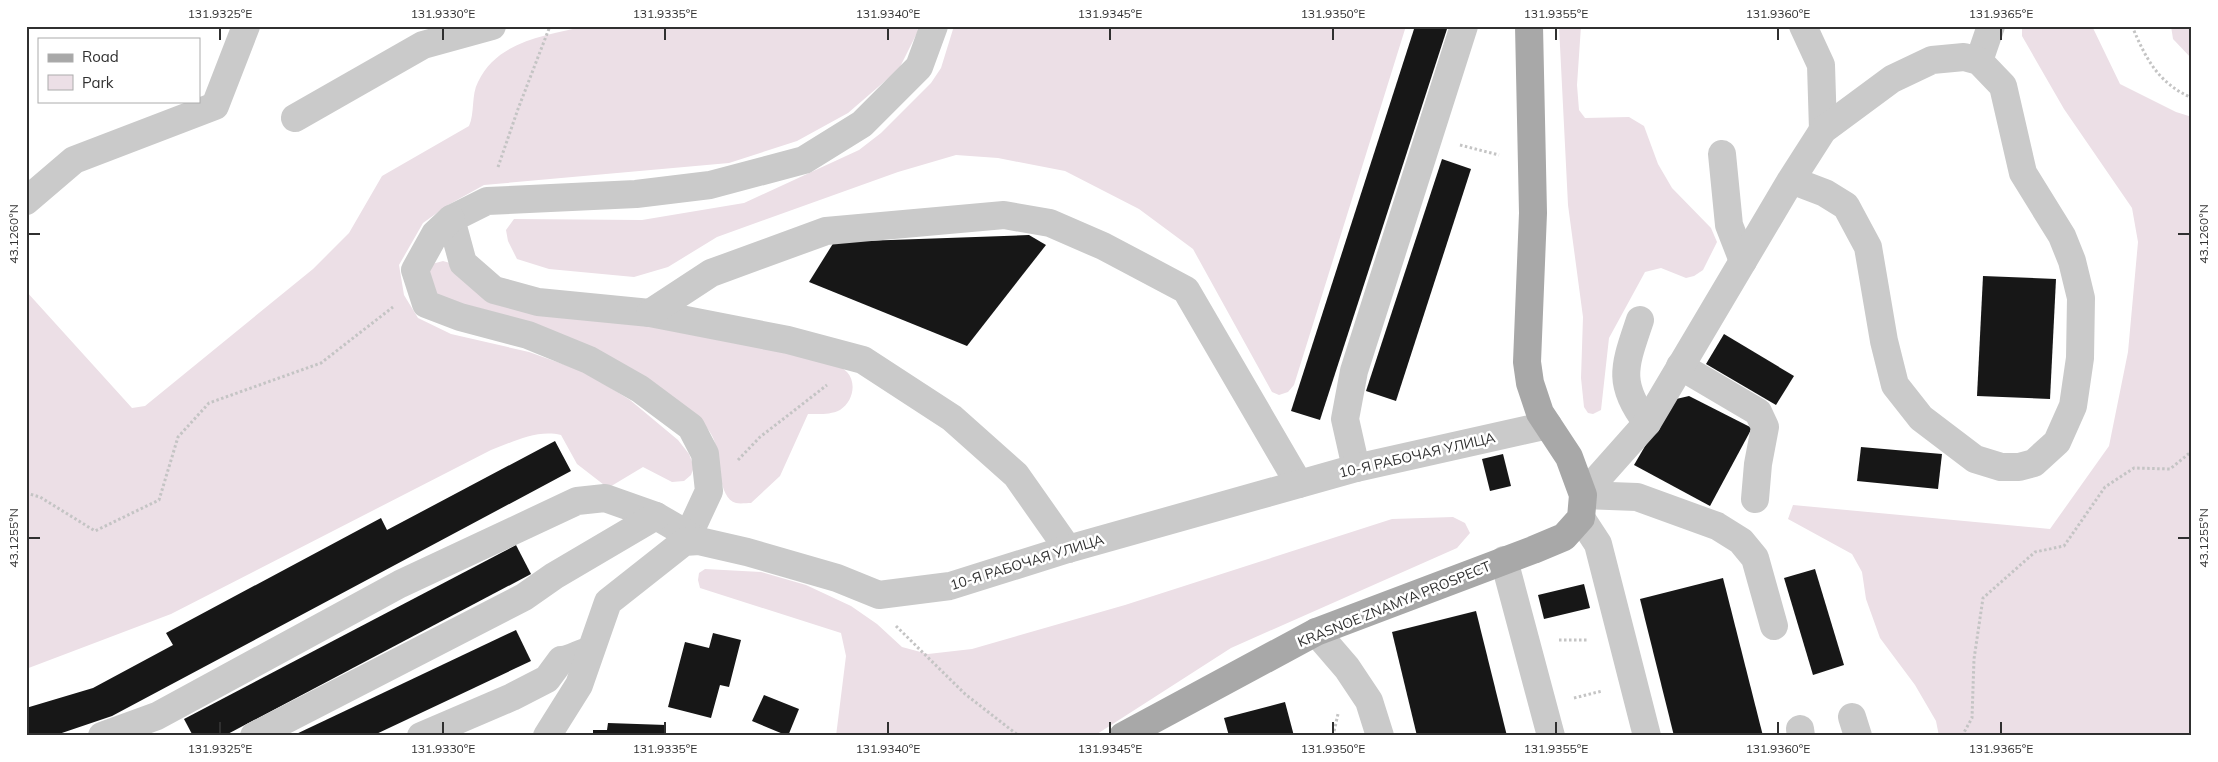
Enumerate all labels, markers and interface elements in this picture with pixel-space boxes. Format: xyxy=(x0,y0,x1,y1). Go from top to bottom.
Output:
text: 131.9325°E xyxy=(188,6,252,21)
text: 131.9330°E xyxy=(411,6,475,21)
text: 131.9335°E xyxy=(633,6,697,21)
text: 131.9340°E xyxy=(856,6,920,21)
text: 131.9345°E xyxy=(1078,6,1142,21)
text: 131.9350°E xyxy=(1301,6,1365,21)
text: 131.9355°E xyxy=(1524,6,1588,21)
text: 131.9360°E xyxy=(1746,6,1810,21)
text: 131.9365°E xyxy=(1969,6,2033,21)
legend xyxy=(38,38,200,102)
text: Road xyxy=(82,47,119,66)
text: Park xyxy=(82,73,114,92)
text: 43.1260°N xyxy=(6,204,21,264)
text: 43.1260°N xyxy=(2196,204,2211,264)
street label: 10-Я РАБОЧАЯ УЛИЦА xyxy=(1337,428,1498,482)
text: 43.1255°N xyxy=(6,508,21,568)
text: 43.1255°N xyxy=(2196,508,2211,568)
street label: 10-Я РАБОЧАЯ УЛИЦА xyxy=(948,530,1107,594)
street label: KRASNOE ZNAMYA PROSPECT xyxy=(1295,557,1494,651)
text: 131.9325°E xyxy=(188,741,252,756)
text: 131.9330°E xyxy=(411,741,475,756)
text: 131.9335°E xyxy=(633,741,697,756)
text: 131.9340°E xyxy=(856,741,920,756)
text: 131.9345°E xyxy=(1078,741,1142,756)
text: 131.9350°E xyxy=(1301,741,1365,756)
text: 131.9355°E xyxy=(1524,741,1588,756)
text: 131.9360°E xyxy=(1746,741,1810,756)
text: 131.9365°E xyxy=(1969,741,2033,756)

